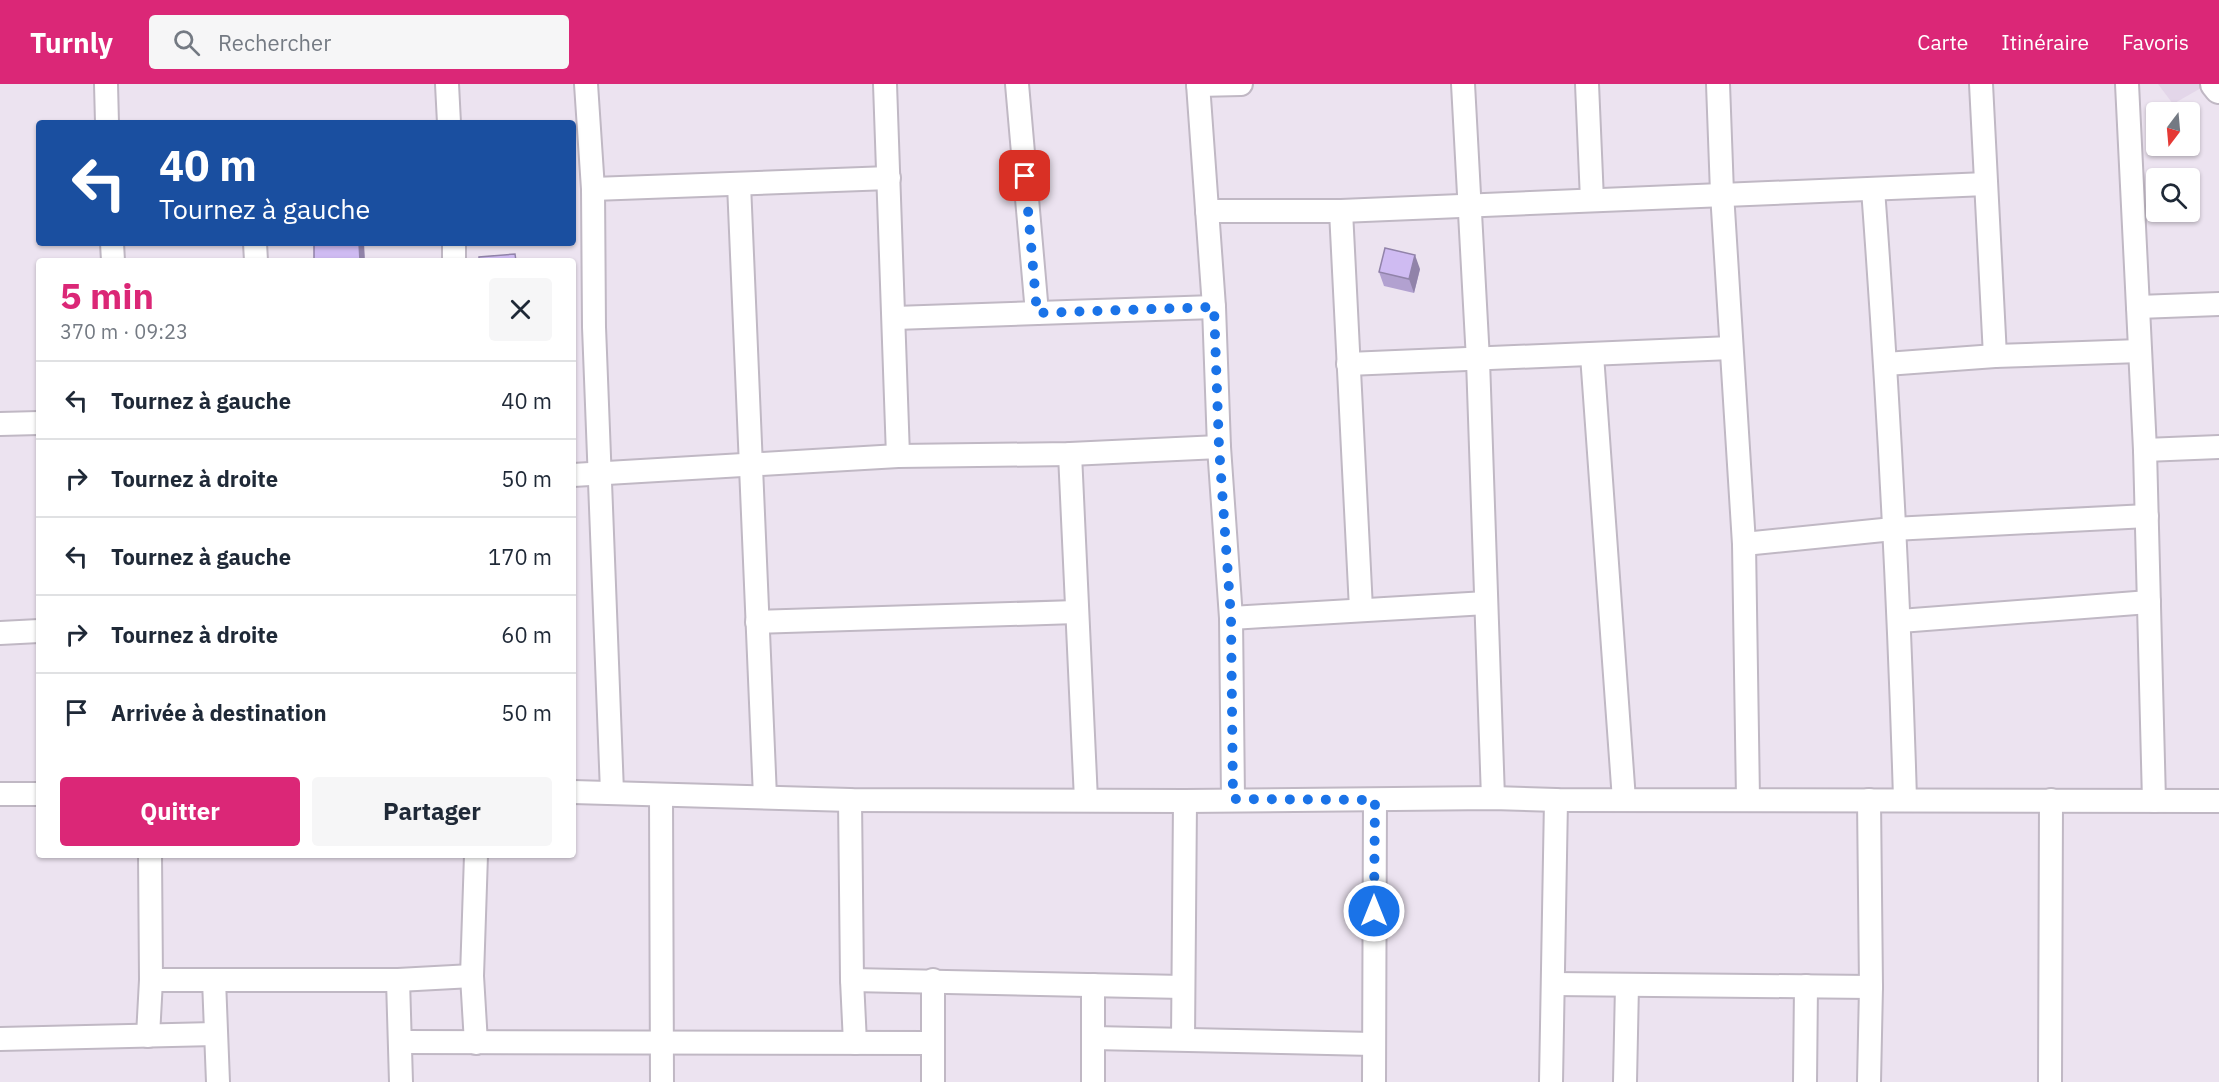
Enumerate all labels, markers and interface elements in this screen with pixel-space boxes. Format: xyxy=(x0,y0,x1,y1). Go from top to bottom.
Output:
search box xyxy=(149,15,569,69)
text: Turnly xyxy=(30,24,113,61)
icon: search xyxy=(170,26,203,59)
text: Rechercher xyxy=(218,28,331,57)
text: Carte xyxy=(1917,28,1968,56)
text: Itinéraire xyxy=(2001,28,2089,56)
text: Favoris xyxy=(2122,28,2189,56)
north arrow xyxy=(2146,102,2200,156)
map controls xyxy=(2146,102,2200,222)
text: 40 m xyxy=(159,138,257,193)
icon: left xyxy=(60,144,138,222)
pin xyxy=(999,150,1050,201)
icon: arrive xyxy=(1008,159,1041,192)
button: search xyxy=(2146,168,2200,222)
text: Tournez à gauche xyxy=(159,191,370,226)
text: 5 min xyxy=(60,272,154,319)
button: close xyxy=(489,278,552,341)
text: 370 m · 09:23 xyxy=(60,318,188,345)
icon: left xyxy=(60,384,93,417)
text: Tournez à gauche xyxy=(111,386,291,415)
text: 40 m xyxy=(501,386,552,415)
icon: right xyxy=(60,462,93,495)
text: Tournez à droite xyxy=(111,464,278,493)
text: 50 m xyxy=(501,464,552,493)
icon: left xyxy=(60,540,93,573)
text: Tournez à gauche xyxy=(111,542,291,571)
text: 170 m xyxy=(488,542,552,571)
icon: right xyxy=(60,618,93,651)
text: Tournez à droite xyxy=(111,620,278,649)
text: 60 m xyxy=(501,620,552,649)
icon: arrive xyxy=(60,696,93,729)
text: Arrivée à destination xyxy=(111,698,327,727)
text: 50 m xyxy=(501,698,552,727)
button: Quitter xyxy=(60,777,300,846)
button: Partager xyxy=(312,777,552,846)
position arrow xyxy=(1342,879,1406,943)

